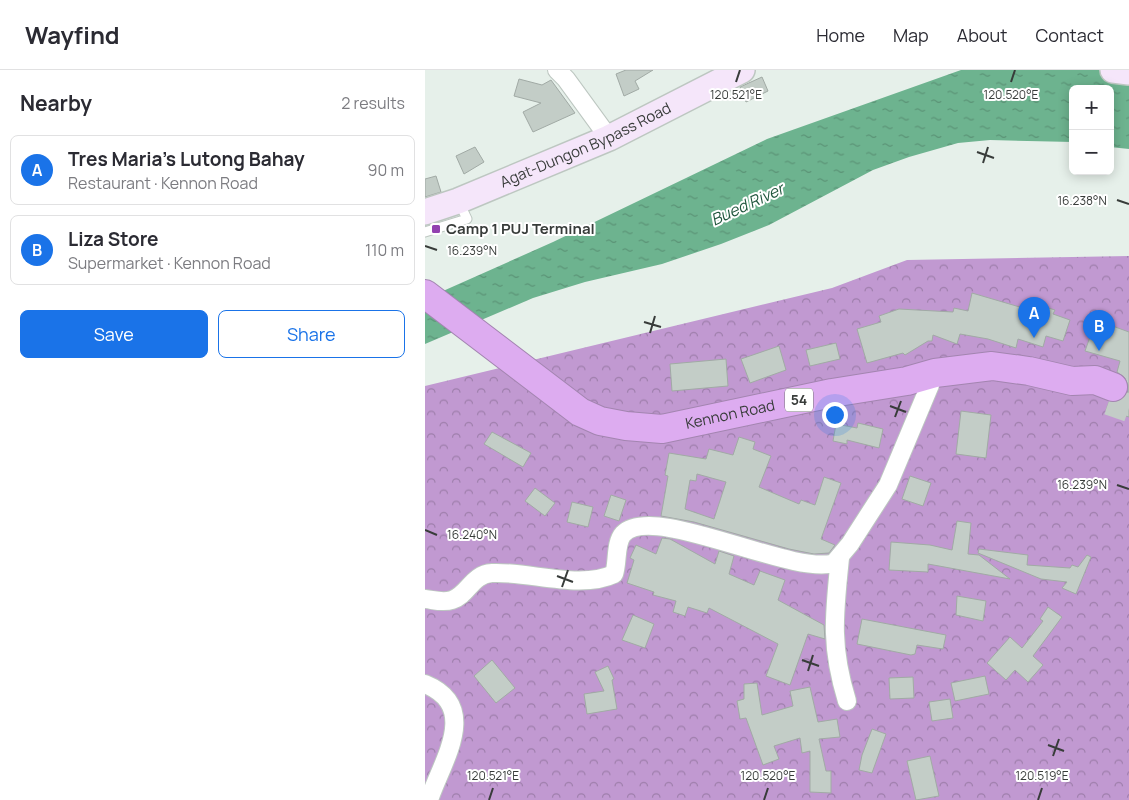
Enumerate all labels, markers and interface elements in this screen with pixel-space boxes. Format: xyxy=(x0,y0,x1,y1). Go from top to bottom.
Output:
text: Wayfind xyxy=(25,18,120,51)
text: Home xyxy=(816,23,865,47)
text: Map xyxy=(893,23,929,47)
text: About xyxy=(957,23,1007,47)
text: Contact xyxy=(1035,23,1104,47)
map controls xyxy=(1069,85,1114,175)
button: + xyxy=(1069,85,1114,130)
text: 120.521°E xyxy=(710,86,762,103)
text: 120.520°E xyxy=(984,86,1039,103)
text: Nearby xyxy=(20,89,92,117)
text: 2 results xyxy=(341,92,405,114)
street label: Agat-Dungon Bypass Road xyxy=(497,97,674,192)
button: − xyxy=(1069,130,1114,175)
text: Tres Maria's Lutong Bahay xyxy=(68,146,305,172)
text: A xyxy=(32,159,42,181)
text: 90 m xyxy=(368,159,404,181)
text: Restaurant · Kennon Road xyxy=(68,172,258,194)
water label: Bued River xyxy=(707,177,789,230)
text: 16.238°N xyxy=(1057,192,1107,209)
place label: Camp 1 PUJ Terminal xyxy=(446,218,595,239)
marker: Camp 1 PUJ Terminal xyxy=(430,223,442,235)
text: Liza Store xyxy=(68,226,159,252)
text: B xyxy=(32,239,42,261)
text: 110 m xyxy=(365,239,404,261)
text: 16.239°N xyxy=(447,242,497,259)
text: Supermarket · Kennon Road xyxy=(68,252,271,274)
pin: A xyxy=(1018,297,1050,338)
button: Save xyxy=(20,310,208,358)
button: Share xyxy=(218,310,405,358)
pin: B xyxy=(1083,310,1115,351)
road number: 54 xyxy=(785,388,813,412)
street label: Kennon Road xyxy=(683,394,777,434)
your location xyxy=(822,402,848,428)
text: 16.239°N xyxy=(1057,476,1107,493)
text: 16.240°N xyxy=(447,526,497,543)
text: 120.521°E xyxy=(467,767,519,784)
text: 120.520°E xyxy=(741,767,796,784)
text: 120.519°E xyxy=(1015,767,1069,784)

